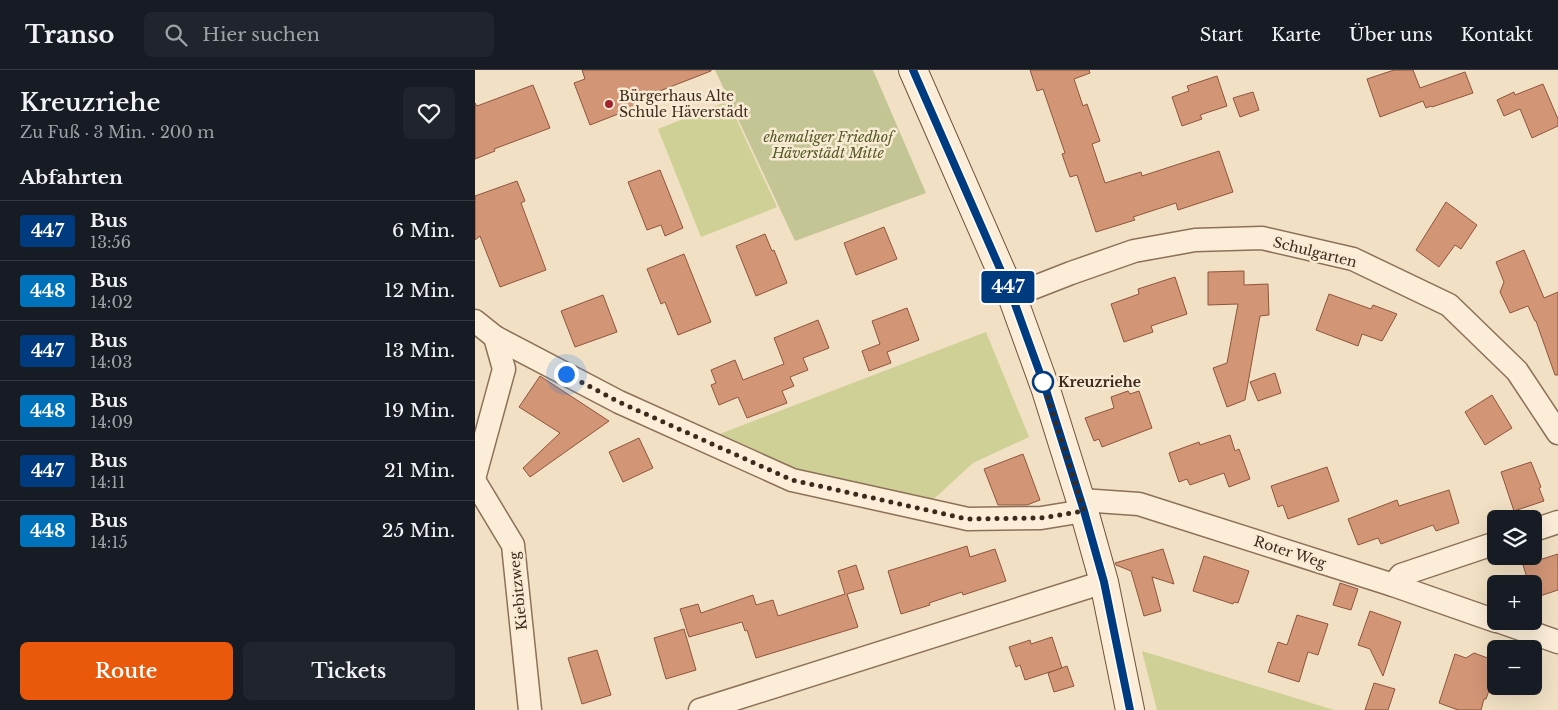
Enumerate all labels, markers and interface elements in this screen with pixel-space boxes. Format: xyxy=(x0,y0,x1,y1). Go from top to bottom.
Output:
search box xyxy=(144,12,494,57)
text: Transo xyxy=(25,20,114,49)
icon: search xyxy=(162,21,190,49)
text: Hier suchen xyxy=(202,23,320,46)
text: Start xyxy=(1200,24,1243,46)
text: Karte xyxy=(1271,24,1321,46)
text: Über uns xyxy=(1349,24,1433,46)
text: Kontakt xyxy=(1461,24,1533,46)
button: heart xyxy=(403,87,455,139)
place label: Bürgerhaus Alte Schule Häverstädt xyxy=(619,87,749,121)
text: Kreuzriehe xyxy=(20,88,160,117)
marker: Bürgerhaus Alte Schule Häverstädt xyxy=(603,98,615,110)
text: Zu Fuß · 3 Min. · 200 m xyxy=(20,122,214,142)
park label: ehemaliger Friedhof Häverstädt Mitte xyxy=(763,128,896,162)
text: Abfahrten xyxy=(20,166,123,189)
text: Bus xyxy=(90,209,127,232)
text: 6 Min. xyxy=(392,219,455,242)
text: 447 xyxy=(31,220,64,242)
text: 13:56 xyxy=(90,232,131,252)
street label: Schulgarten xyxy=(1271,233,1359,271)
text: Bus xyxy=(90,269,128,292)
line badge: 447 xyxy=(979,271,1037,303)
text: 447 xyxy=(991,276,1025,298)
text: 12 Min. xyxy=(384,279,455,302)
text: 448 xyxy=(30,280,65,302)
text: 14:02 xyxy=(90,292,133,312)
text: Bus xyxy=(90,329,127,352)
text: 13 Min. xyxy=(384,339,455,362)
text: 447 xyxy=(31,340,64,362)
text: 14:03 xyxy=(90,352,132,372)
your location xyxy=(554,362,579,387)
marker: Kreuzriehe xyxy=(1032,371,1054,393)
place label: Kreuzriehe xyxy=(1058,373,1141,391)
text: Bus xyxy=(90,389,128,412)
text: 19 Min. xyxy=(384,399,455,422)
text: 448 xyxy=(30,400,65,422)
text: 14:09 xyxy=(90,412,133,432)
text: Bus xyxy=(90,449,127,472)
text: 21 Min. xyxy=(384,459,455,482)
text: 447 xyxy=(31,460,64,482)
text: 14:11 xyxy=(90,472,125,492)
text: Bus xyxy=(90,509,128,532)
map controls xyxy=(1487,510,1542,695)
button: layers xyxy=(1487,510,1542,565)
text: 25 Min. xyxy=(382,519,455,542)
text: 448 xyxy=(30,520,65,542)
text: 14:15 xyxy=(90,532,128,552)
street label: Roter Weg xyxy=(1252,532,1329,572)
street label: Kiebitzweg xyxy=(505,550,531,631)
button: + xyxy=(1487,575,1542,630)
button: − xyxy=(1487,640,1542,695)
button: Route xyxy=(20,642,233,700)
button: Tickets xyxy=(243,642,455,700)

